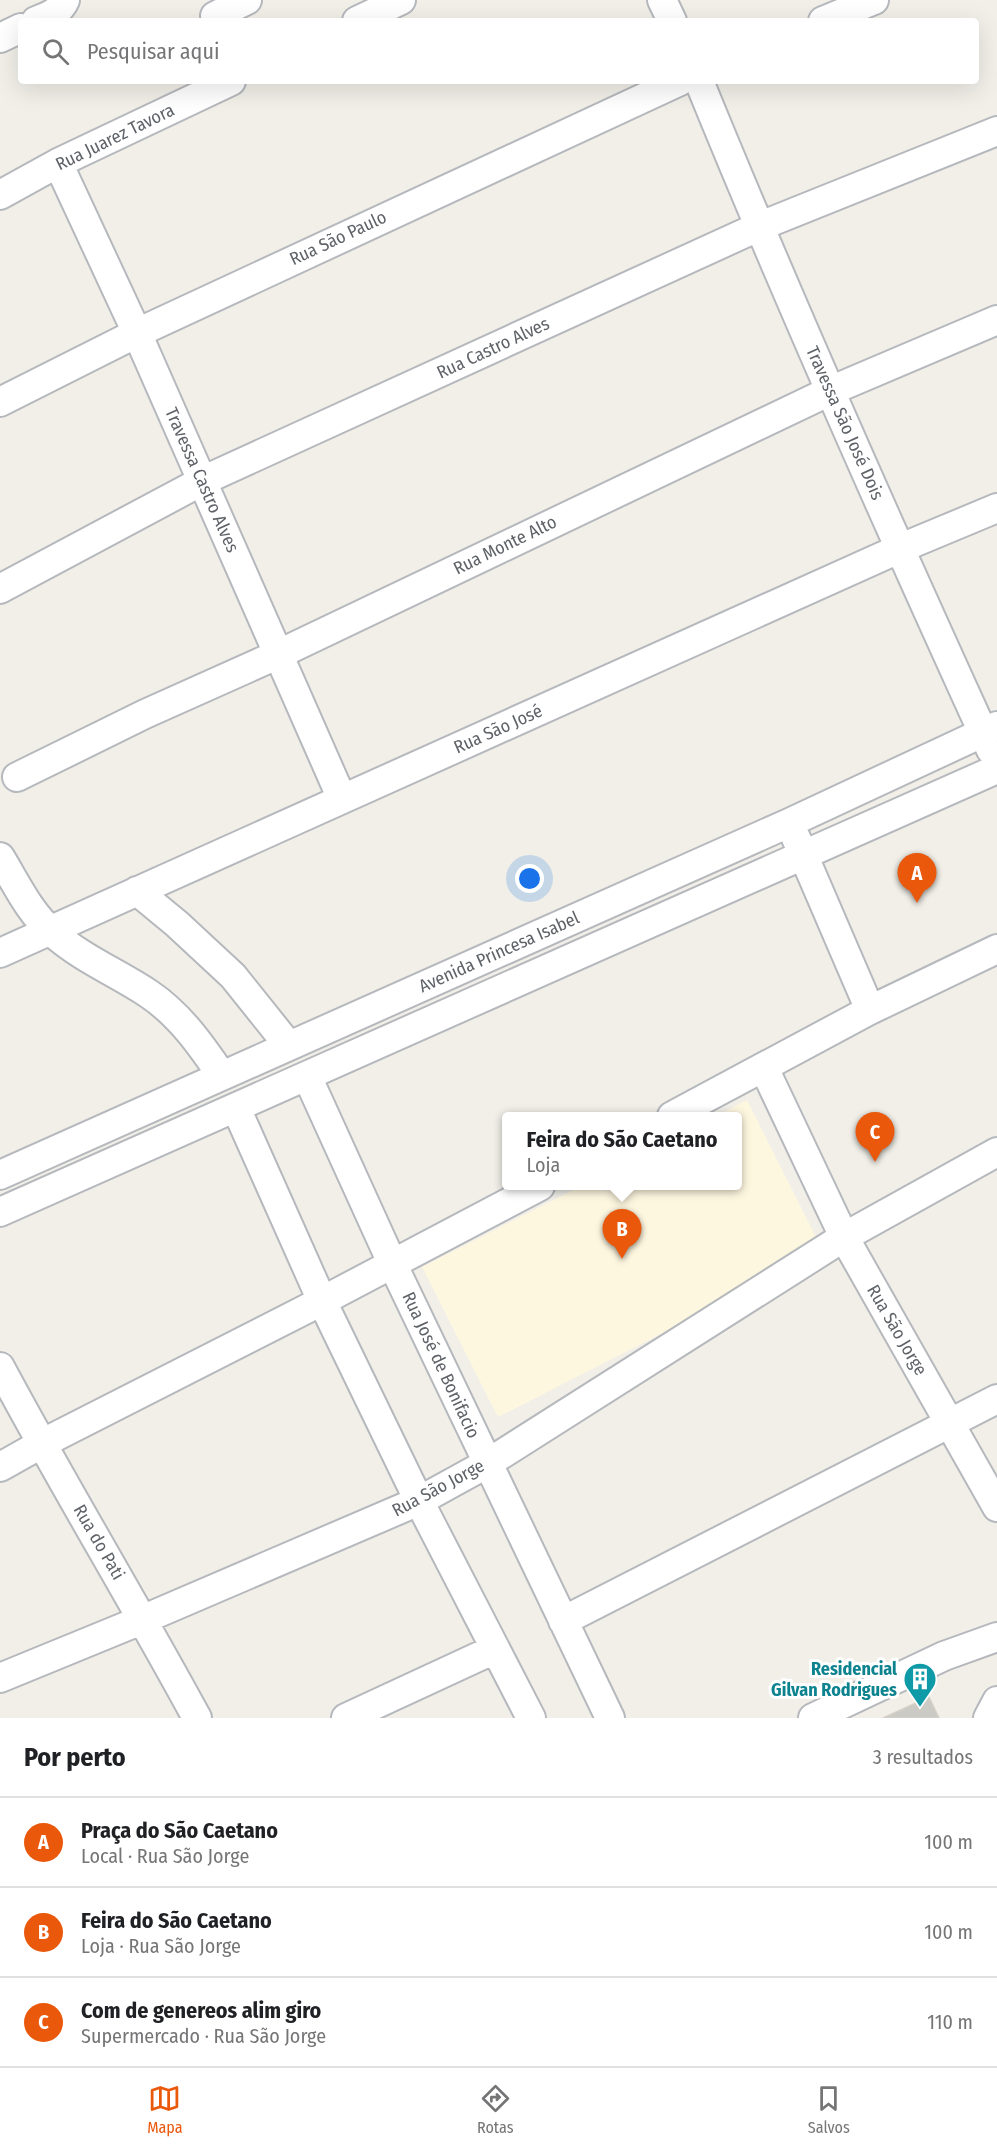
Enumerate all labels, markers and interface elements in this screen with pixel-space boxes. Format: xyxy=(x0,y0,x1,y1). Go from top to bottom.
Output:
search box xyxy=(18,18,979,84)
icon: search xyxy=(39,35,72,68)
text: Pesquisar aqui xyxy=(87,38,219,65)
street label: Rua Juarez Tavora xyxy=(52,99,178,175)
street label: Rua São Paulo xyxy=(286,206,390,270)
street label: Rua Castro Alves xyxy=(433,312,553,384)
street label: Travessa São José Dois xyxy=(801,343,889,503)
street label: Travessa Castro Alves xyxy=(160,404,244,556)
street label: Rua Monte Alto xyxy=(450,511,560,579)
street label: Rua São José xyxy=(450,700,546,758)
pin: A xyxy=(898,854,936,903)
your location xyxy=(515,864,544,893)
street label: Avenida Princesa Isabel xyxy=(415,907,583,997)
popup xyxy=(502,1112,742,1190)
pin: C xyxy=(856,1112,894,1162)
text: Feira do São Caetano xyxy=(527,1126,717,1153)
text: Loja xyxy=(527,1153,560,1177)
pin: B xyxy=(602,1210,642,1259)
street label: Rua São Jorge xyxy=(862,1281,932,1379)
street label: Rua José de Bonifacio xyxy=(397,1288,485,1442)
street label: Rua São Jorge xyxy=(388,1454,488,1521)
street label: Rua do Pati xyxy=(69,1500,129,1584)
place label: Residencial Gilvan Rodrigues xyxy=(771,1658,897,1701)
building icon: Residencial Gilvan Rodrigues xyxy=(902,1661,938,1708)
text: Por perto xyxy=(24,1742,126,1773)
text: 3 resultados xyxy=(873,1745,973,1769)
text: Praça do São Caetano xyxy=(81,1817,278,1844)
text: A xyxy=(38,1830,49,1854)
text: 100 m xyxy=(924,1830,973,1854)
text: Local · Rua São Jorge xyxy=(81,1844,249,1868)
text: Feira do São Caetano xyxy=(81,1907,272,1934)
text: B xyxy=(38,1920,49,1944)
text: 100 m xyxy=(924,1920,973,1944)
text: Loja · Rua São Jorge xyxy=(81,1934,241,1958)
text: Com de genereos alim giro xyxy=(81,1997,321,2024)
text: C xyxy=(38,2010,49,2034)
text: 110 m xyxy=(927,2010,973,2034)
text: Supermercado · Rua São Jorge xyxy=(81,2024,326,2048)
tab: Mapa xyxy=(147,2082,183,2137)
tab: Rotas xyxy=(477,2082,514,2137)
tab: Salvos xyxy=(808,2082,850,2137)

